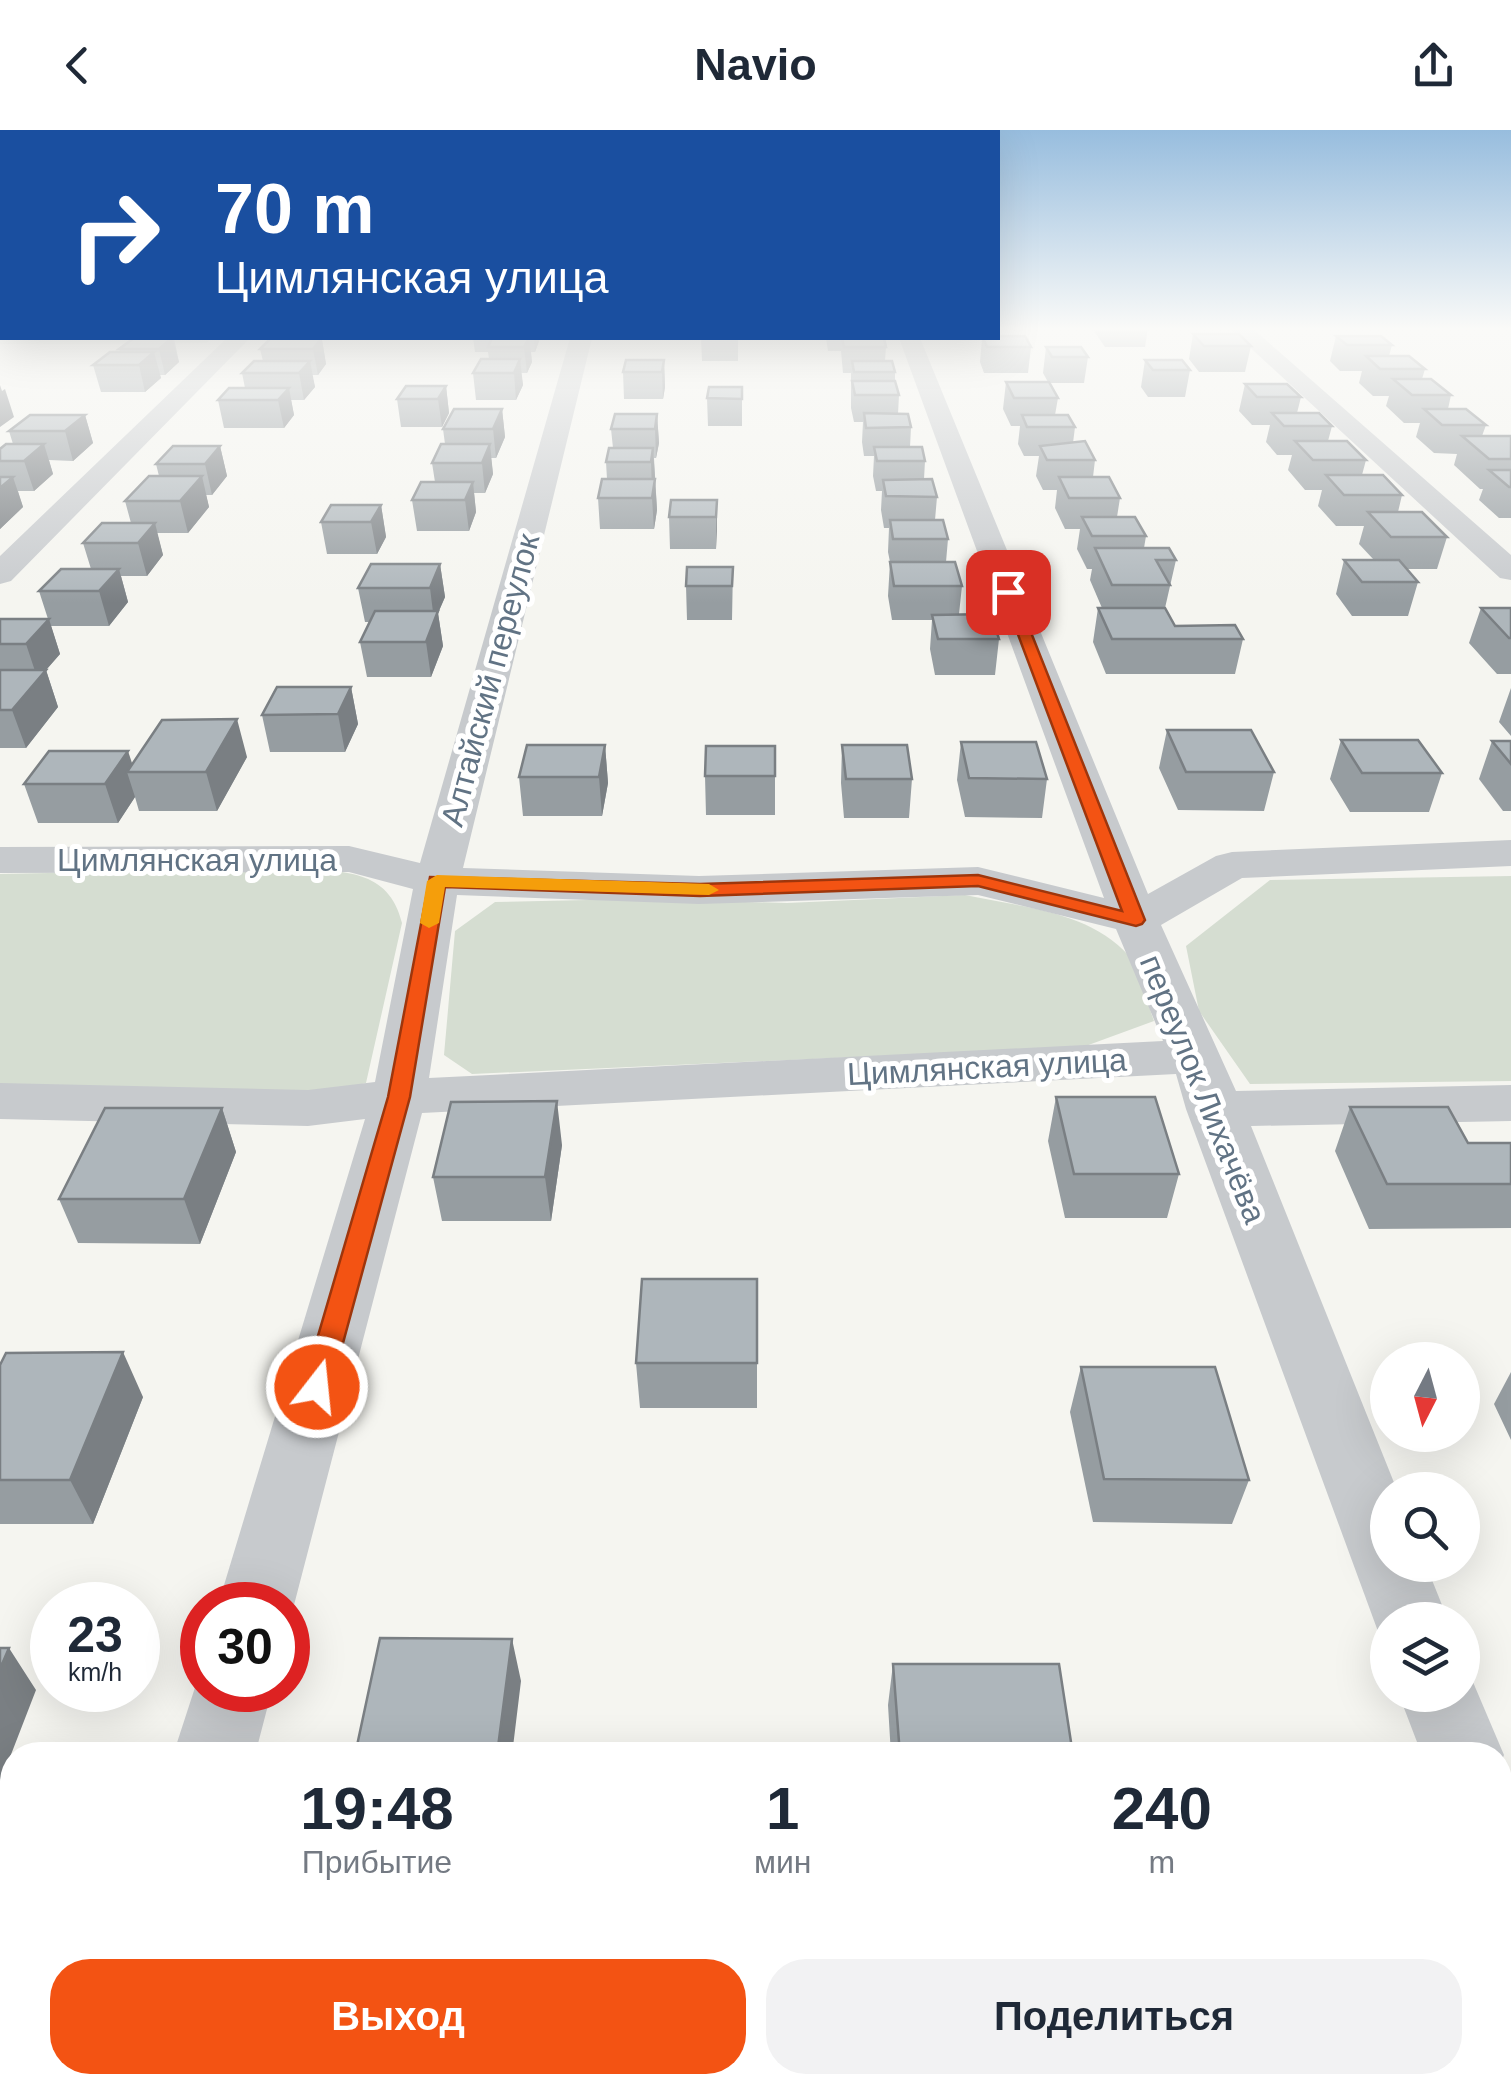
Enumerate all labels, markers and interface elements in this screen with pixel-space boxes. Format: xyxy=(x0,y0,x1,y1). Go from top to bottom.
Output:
icon: back xyxy=(50,38,105,93)
icon: share xyxy=(1406,38,1461,93)
text: Navio xyxy=(694,39,817,90)
icon: right xyxy=(50,170,180,300)
text: 70 m xyxy=(215,170,375,248)
text: Цимлянская улица xyxy=(215,252,609,303)
street label: Алтайский переулок xyxy=(434,529,547,830)
pin xyxy=(966,550,1051,635)
icon: arrive xyxy=(981,565,1036,620)
street label: Цимлянская улица xyxy=(57,842,337,878)
street label: переулок Лихачёва xyxy=(1133,950,1273,1228)
street label: Цимлянская улица xyxy=(846,1042,1128,1092)
position arrow xyxy=(265,1335,369,1439)
north arrow xyxy=(1370,1342,1480,1452)
map controls xyxy=(1370,1342,1480,1712)
button: search xyxy=(1370,1472,1480,1582)
speed limit sign: 30 xyxy=(180,1582,310,1712)
button: layers xyxy=(1370,1602,1480,1712)
text: 23 xyxy=(67,1607,123,1663)
text: km/h xyxy=(68,1658,122,1686)
text: 19:48 xyxy=(300,1775,454,1842)
text: 1 xyxy=(766,1775,799,1842)
text: 240 xyxy=(1112,1775,1212,1842)
text: Прибытие xyxy=(302,1844,452,1880)
text: мин xyxy=(754,1844,811,1880)
text: m xyxy=(1148,1844,1175,1880)
button: Выход xyxy=(50,1959,746,2074)
button: Поделиться xyxy=(766,1959,1462,2074)

